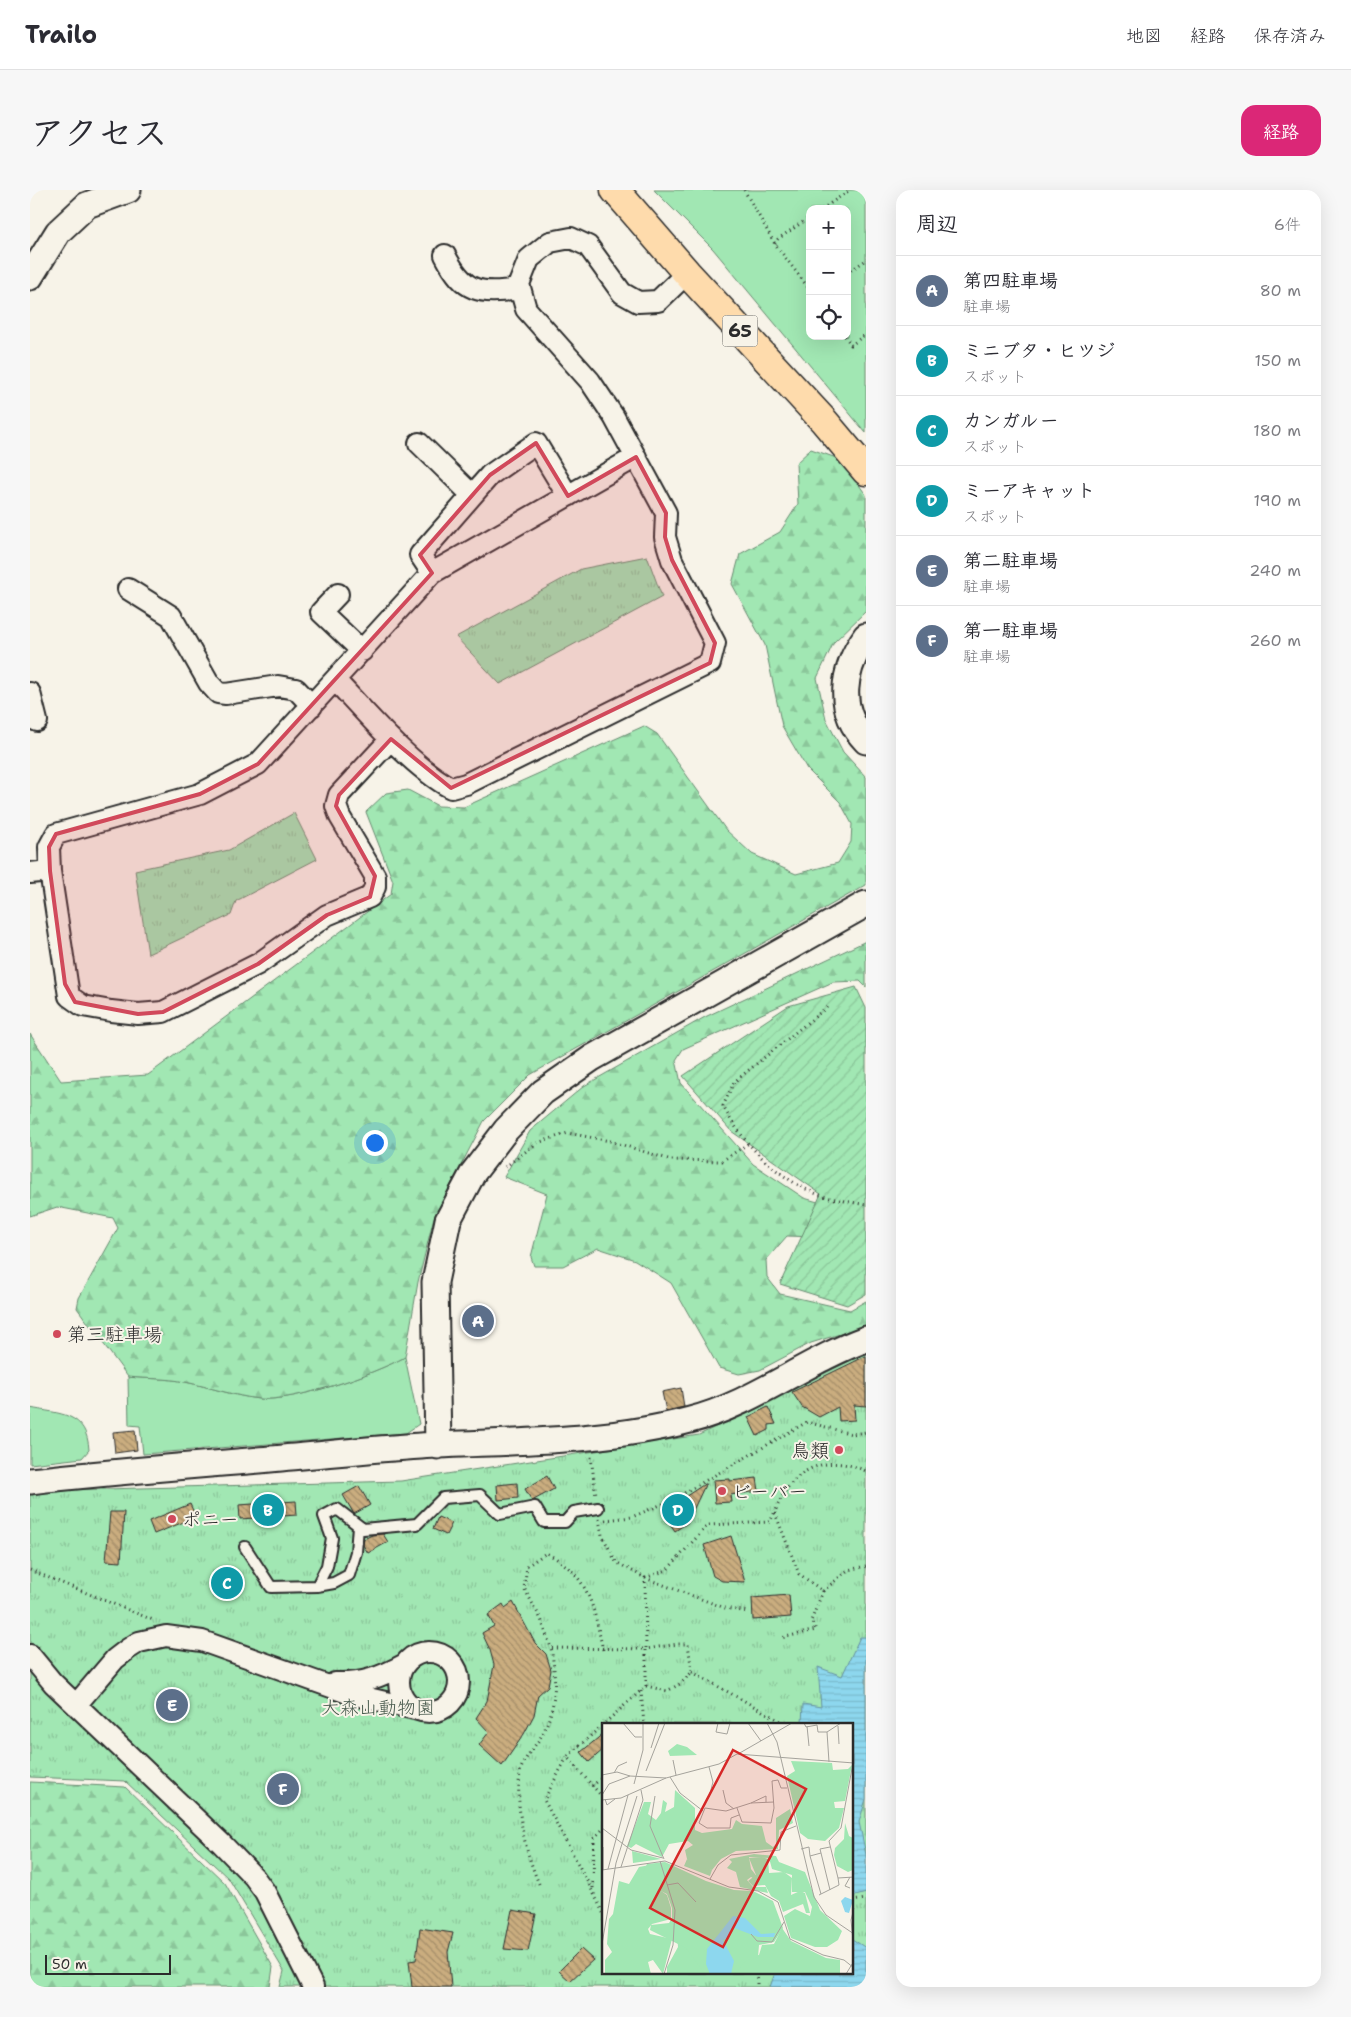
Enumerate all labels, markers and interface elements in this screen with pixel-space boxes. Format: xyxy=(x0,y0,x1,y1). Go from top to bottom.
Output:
text: Trailo xyxy=(25,19,97,51)
text: 地図 xyxy=(1126,24,1162,48)
text: 経路 xyxy=(1190,24,1226,48)
text: 保存済み xyxy=(1254,24,1326,48)
button: 経路 xyxy=(1241,105,1321,156)
text: アクセス xyxy=(30,109,168,156)
map controls xyxy=(806,205,851,340)
button: + xyxy=(806,205,851,250)
text: 周辺 xyxy=(916,210,958,238)
text: 6件 xyxy=(1274,214,1301,235)
button: − xyxy=(806,250,851,295)
text: 第四駐車場 xyxy=(963,268,1058,293)
text: A xyxy=(926,280,938,301)
text: 80 m xyxy=(1260,280,1301,301)
button: locate xyxy=(806,295,851,340)
text: 駐車場 xyxy=(963,296,1011,317)
road number: 65 xyxy=(722,315,758,346)
text: ミニブタ・ヒツジ xyxy=(963,338,1115,363)
text: B xyxy=(927,350,937,371)
text: 150 m xyxy=(1254,350,1301,371)
text: スポット xyxy=(963,366,1027,387)
text: カンガルー xyxy=(963,408,1058,433)
text: C xyxy=(927,420,937,441)
text: 180 m xyxy=(1253,420,1301,441)
text: スポット xyxy=(963,436,1027,457)
text: ミーアキャット xyxy=(963,478,1096,503)
text: D xyxy=(926,490,938,511)
text: 190 m xyxy=(1254,490,1301,511)
text: スポット xyxy=(963,506,1027,527)
text: 第二駐車場 xyxy=(963,548,1058,573)
text: E xyxy=(927,560,937,581)
text: 240 m xyxy=(1249,560,1301,581)
text: 駐車場 xyxy=(963,576,1011,597)
text: 第一駐車場 xyxy=(963,618,1058,643)
text: F xyxy=(927,630,937,651)
text: 260 m xyxy=(1249,630,1301,651)
text: 駐車場 xyxy=(963,646,1011,667)
your location xyxy=(362,1130,388,1156)
pin: A xyxy=(462,1302,494,1340)
place label: 第三駐車場 xyxy=(67,1322,162,1347)
marker: 第三駐車場 xyxy=(51,1328,63,1340)
place label: 鳥類 xyxy=(791,1438,829,1463)
marker: 鳥類 xyxy=(833,1444,845,1456)
place label: ビーバー xyxy=(732,1479,807,1504)
marker: ビーバー xyxy=(716,1485,728,1497)
pin: B xyxy=(252,1491,284,1529)
pin: D xyxy=(662,1491,694,1529)
place label: ポニー xyxy=(182,1507,239,1532)
marker: ポニー xyxy=(166,1513,178,1525)
pin: C xyxy=(211,1564,243,1602)
pin: E xyxy=(156,1686,188,1724)
park label: 大森山動物園 xyxy=(321,1695,435,1720)
inset map xyxy=(602,1723,854,1974)
pin: F xyxy=(267,1770,299,1808)
scale bar xyxy=(45,1952,171,1975)
text: 50 m xyxy=(52,1955,87,1973)

